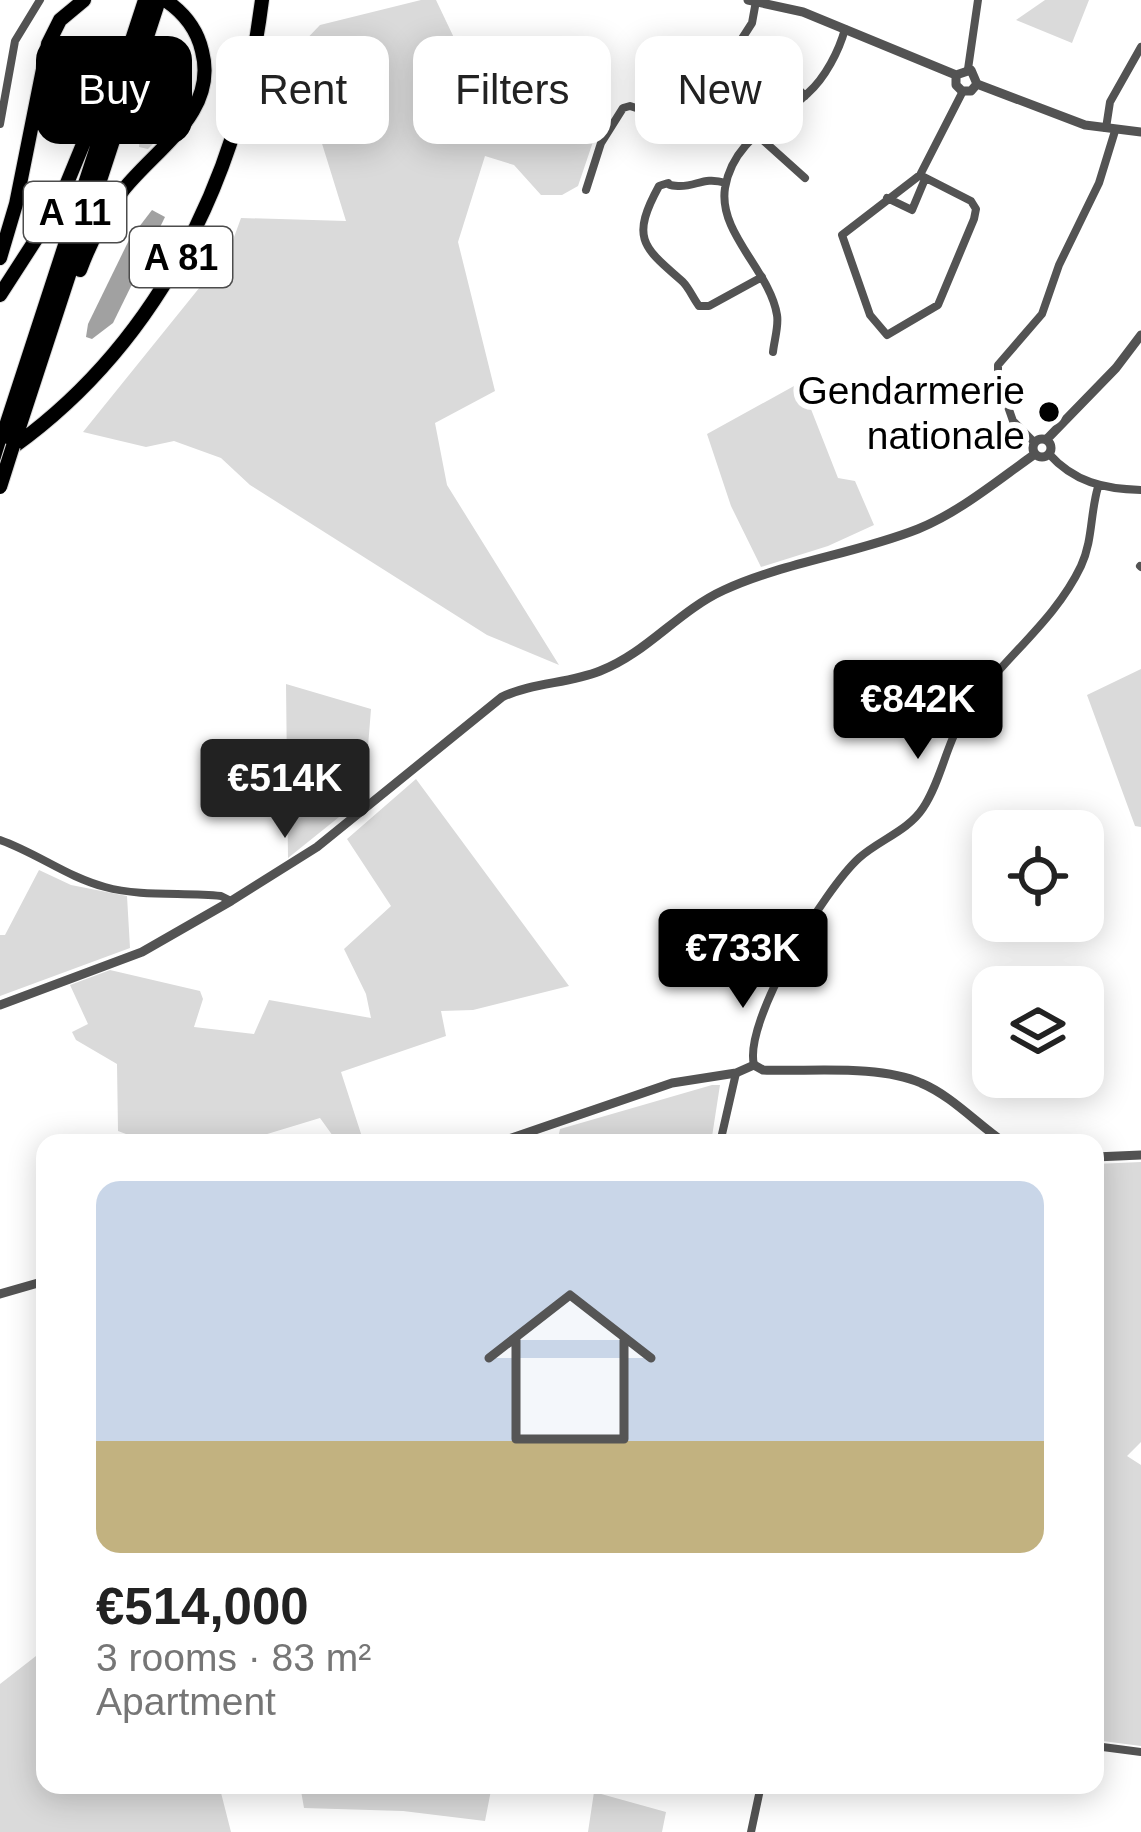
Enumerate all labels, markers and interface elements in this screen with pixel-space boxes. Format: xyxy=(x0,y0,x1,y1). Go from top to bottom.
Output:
chip: Buy xyxy=(36,36,192,144)
chip: Rent xyxy=(216,36,389,144)
chip: Filters xyxy=(413,36,611,144)
chip: New xyxy=(635,36,803,144)
road number: A 11 xyxy=(24,182,126,242)
road number: A 81 xyxy=(130,227,232,287)
place label: Gendarmerie nationale xyxy=(797,369,1025,457)
marker: Gendarmerie nationale xyxy=(1036,399,1062,425)
pin: €842K xyxy=(834,660,1002,762)
text: €842K xyxy=(861,677,975,720)
pin: €514K xyxy=(201,739,369,841)
text: €514K xyxy=(228,756,342,799)
map controls xyxy=(972,810,1104,1098)
button: locate xyxy=(972,810,1104,942)
pin: €733K xyxy=(659,909,827,1011)
text: €733K xyxy=(686,926,800,969)
button: layers xyxy=(972,966,1104,1098)
icon: home xyxy=(462,1259,678,1475)
text: €514,000 xyxy=(96,1578,309,1635)
text: 3 rooms · 83 m² xyxy=(96,1636,371,1679)
text: Apartment xyxy=(96,1680,276,1723)

